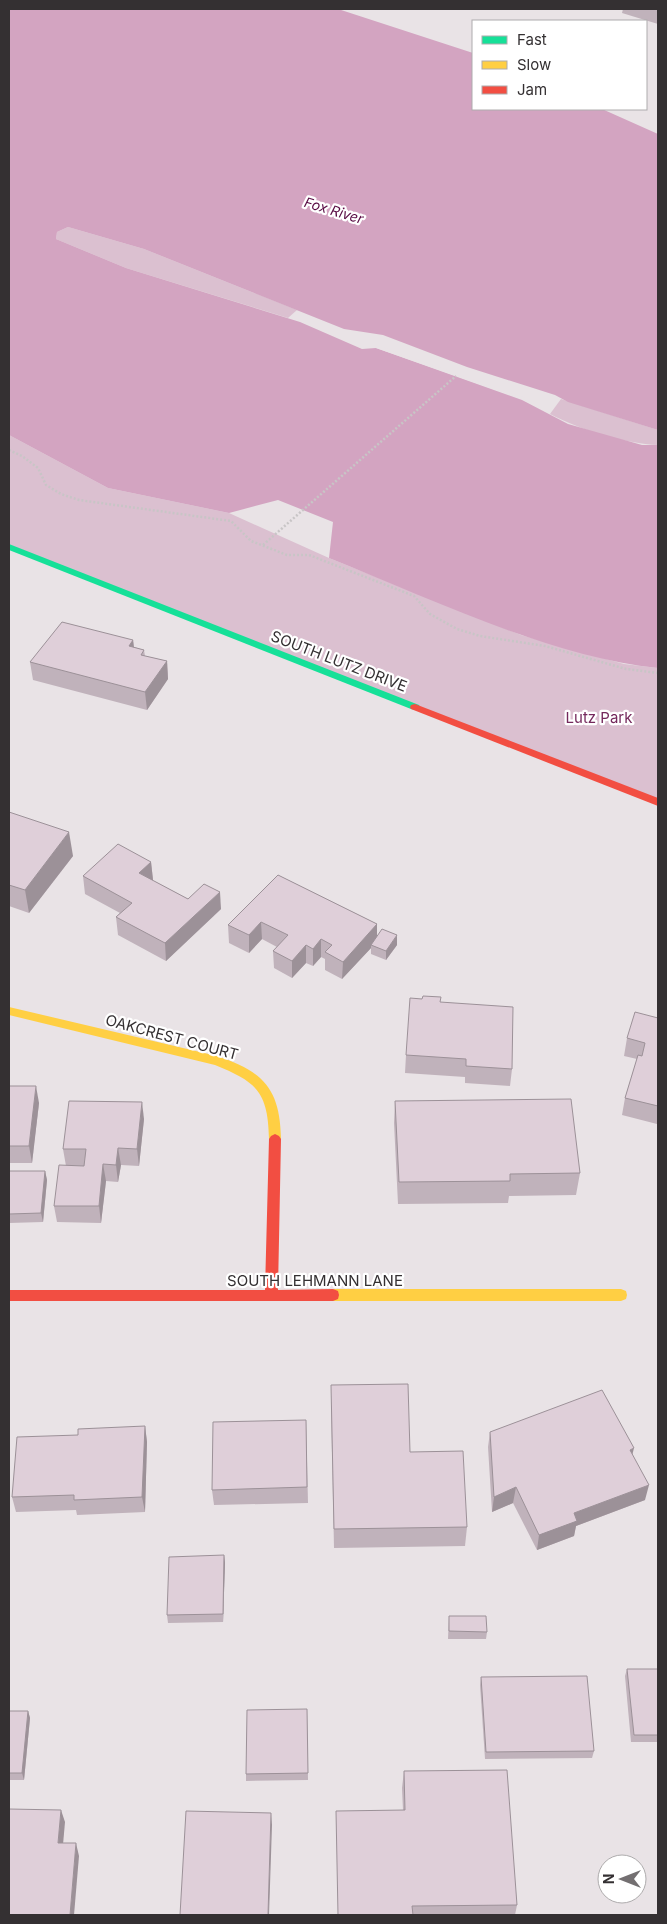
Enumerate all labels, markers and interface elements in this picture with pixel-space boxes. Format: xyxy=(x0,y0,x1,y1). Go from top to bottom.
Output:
legend xyxy=(472,20,647,110)
text: Fast xyxy=(517,30,547,49)
text: Slow xyxy=(517,55,551,74)
text: Jam xyxy=(517,80,547,99)
water label: Fox River xyxy=(302,193,366,227)
street label: SOUTH LUTZ DRIVE xyxy=(268,626,410,696)
park label: Lutz Park xyxy=(566,708,633,727)
street label: OAKCREST COURT xyxy=(103,1010,241,1064)
street label: SOUTH LEHMANN LANE xyxy=(227,1271,403,1290)
north arrow xyxy=(597,1854,647,1904)
text: N xyxy=(600,1874,617,1884)

